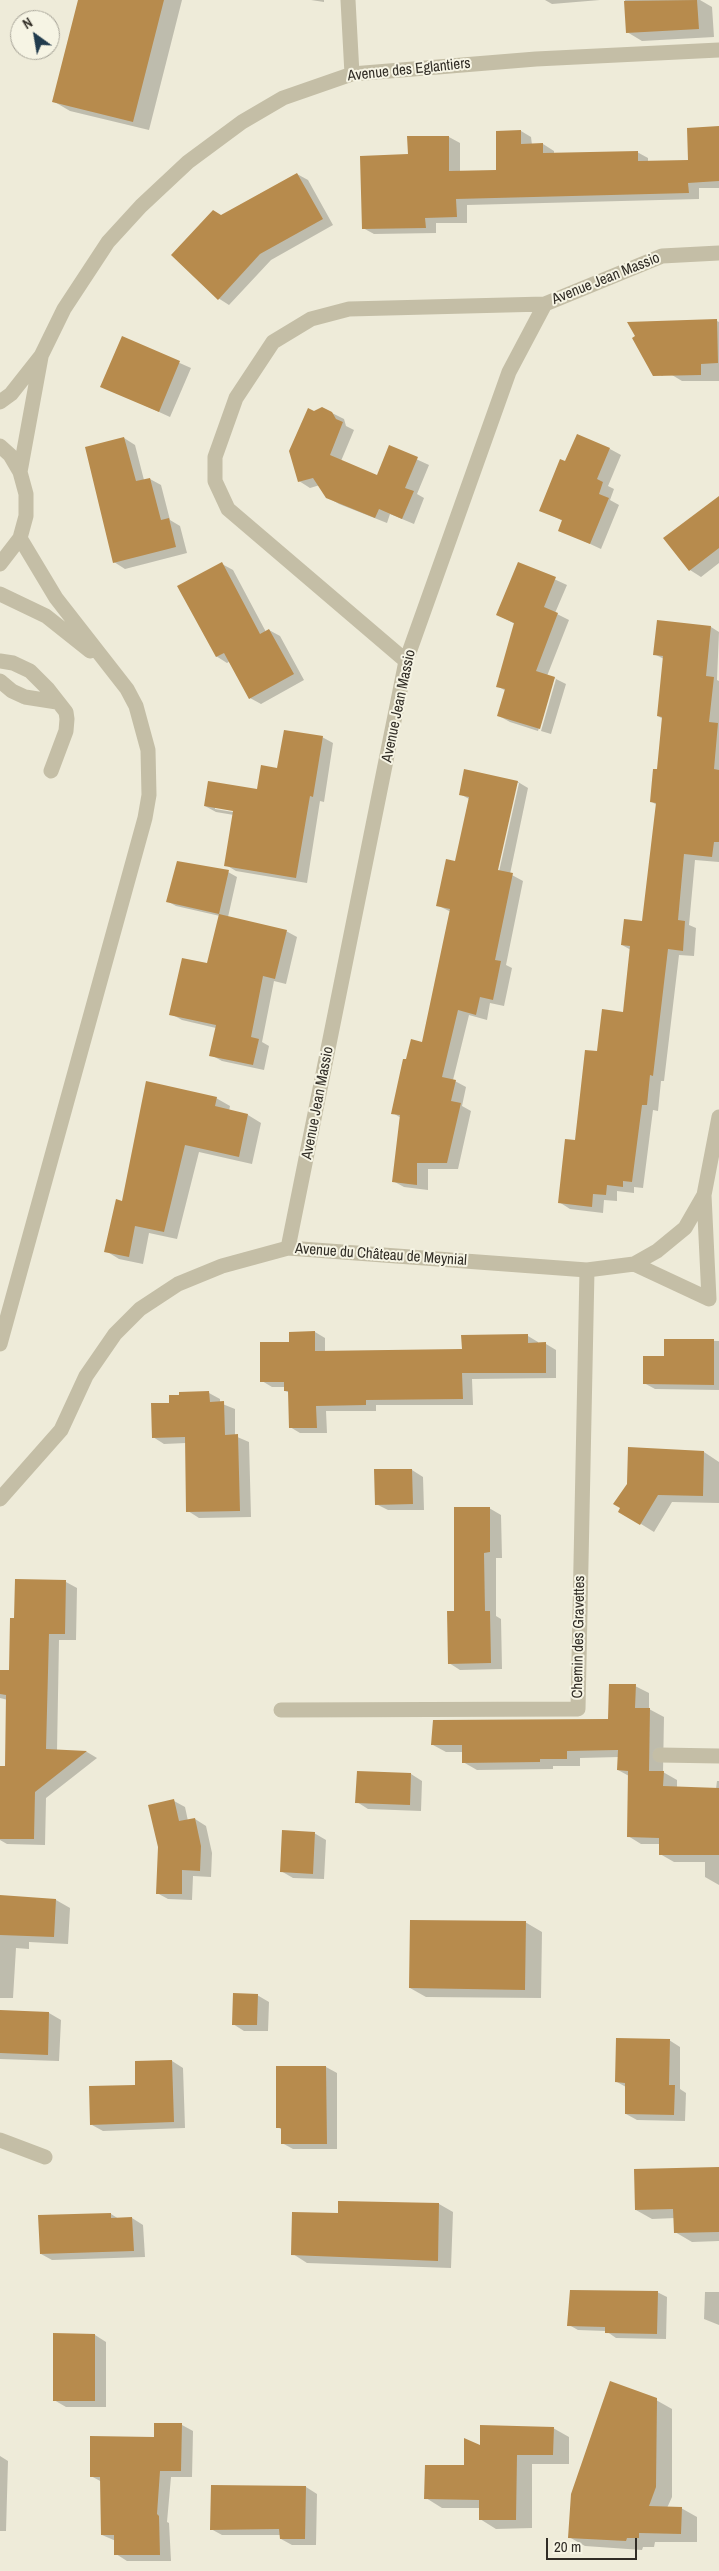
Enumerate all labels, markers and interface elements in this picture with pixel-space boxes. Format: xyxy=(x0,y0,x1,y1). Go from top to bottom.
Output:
north arrow xyxy=(10,10,60,60)
text: N xyxy=(19,13,36,33)
street label: Avenue des Eglantiers xyxy=(347,55,471,85)
street label: Avenue Jean Massio xyxy=(549,249,663,309)
street label: Avenue Jean Massio xyxy=(378,648,420,764)
street label: Avenue Jean Massio xyxy=(298,1045,338,1161)
street label: Avenue du Château de Meynial xyxy=(295,1240,467,1270)
street label: Chemin des Gravettes xyxy=(569,1575,589,1699)
scale bar xyxy=(549,2528,640,2560)
text: 20 m xyxy=(554,2536,581,2557)

